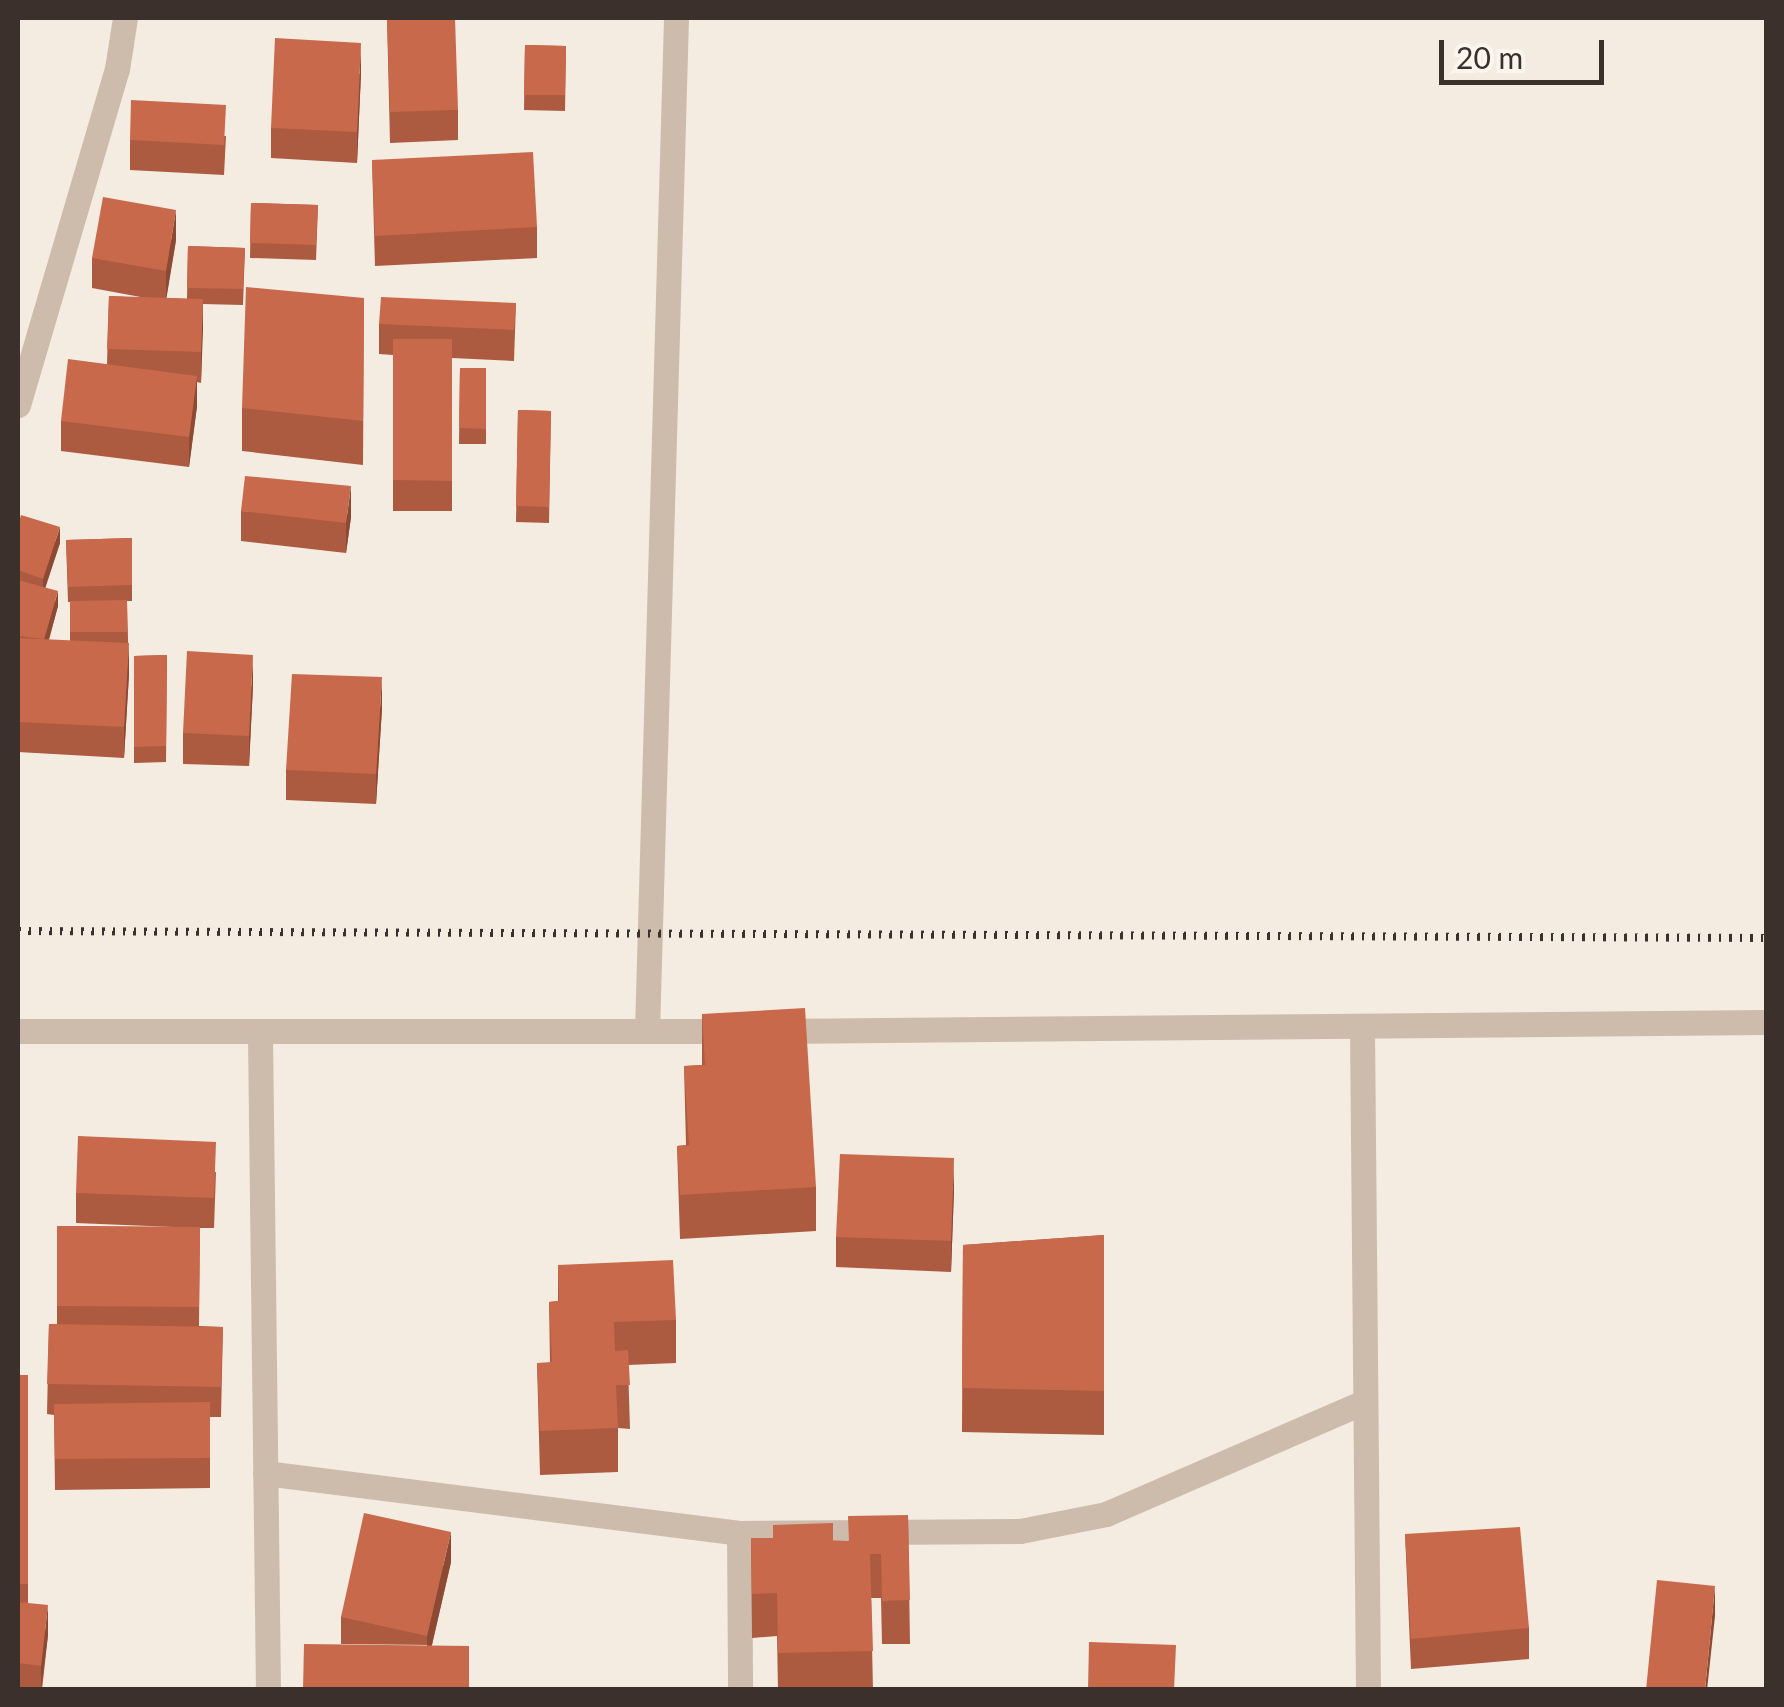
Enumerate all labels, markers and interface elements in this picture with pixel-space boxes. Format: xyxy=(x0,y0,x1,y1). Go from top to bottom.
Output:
scale bar xyxy=(1444,20,1609,82)
text: 20 m xyxy=(1456,39,1523,75)

